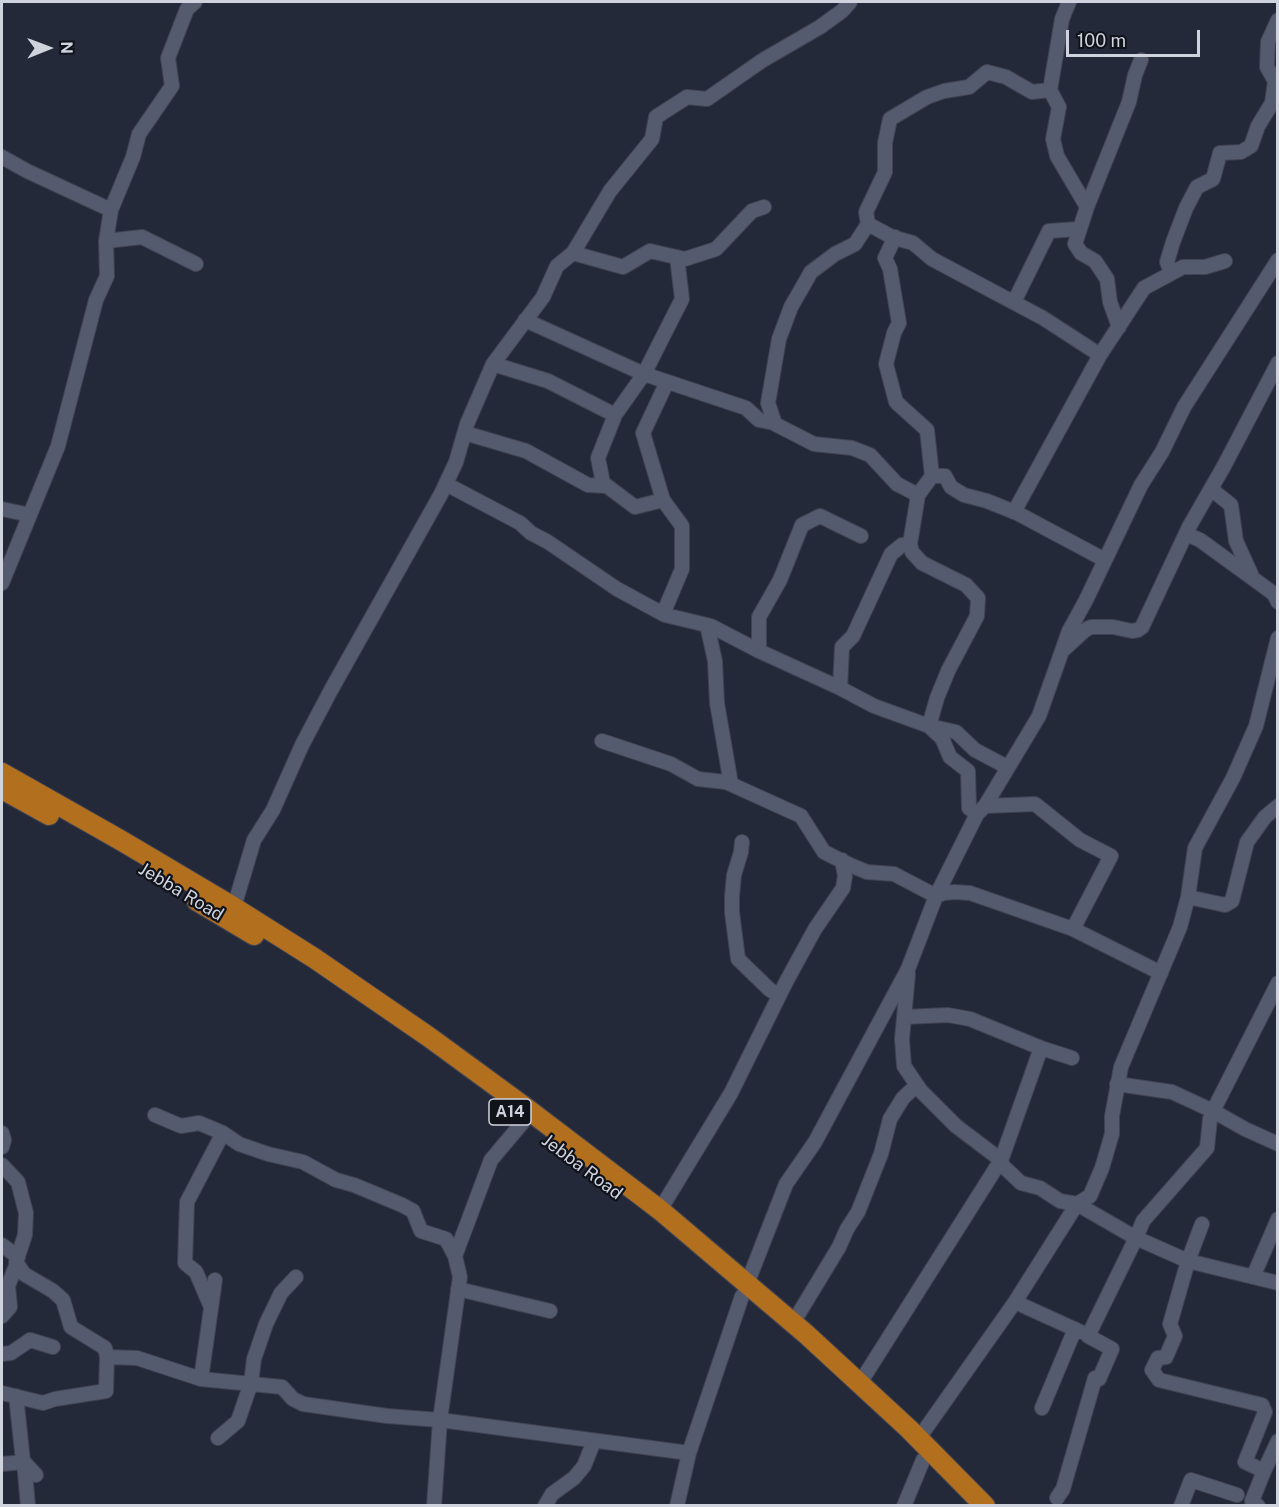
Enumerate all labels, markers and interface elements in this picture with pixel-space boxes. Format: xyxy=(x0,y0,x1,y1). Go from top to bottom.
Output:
north arrow xyxy=(18,18,78,78)
scale bar xyxy=(1069,18,1202,56)
text: 100 m xyxy=(1077,30,1126,51)
text: N xyxy=(57,41,76,54)
street label: Jebba Road xyxy=(135,858,227,926)
road number: A14 xyxy=(489,1099,531,1125)
street label: Jebba Road xyxy=(537,1130,627,1204)

